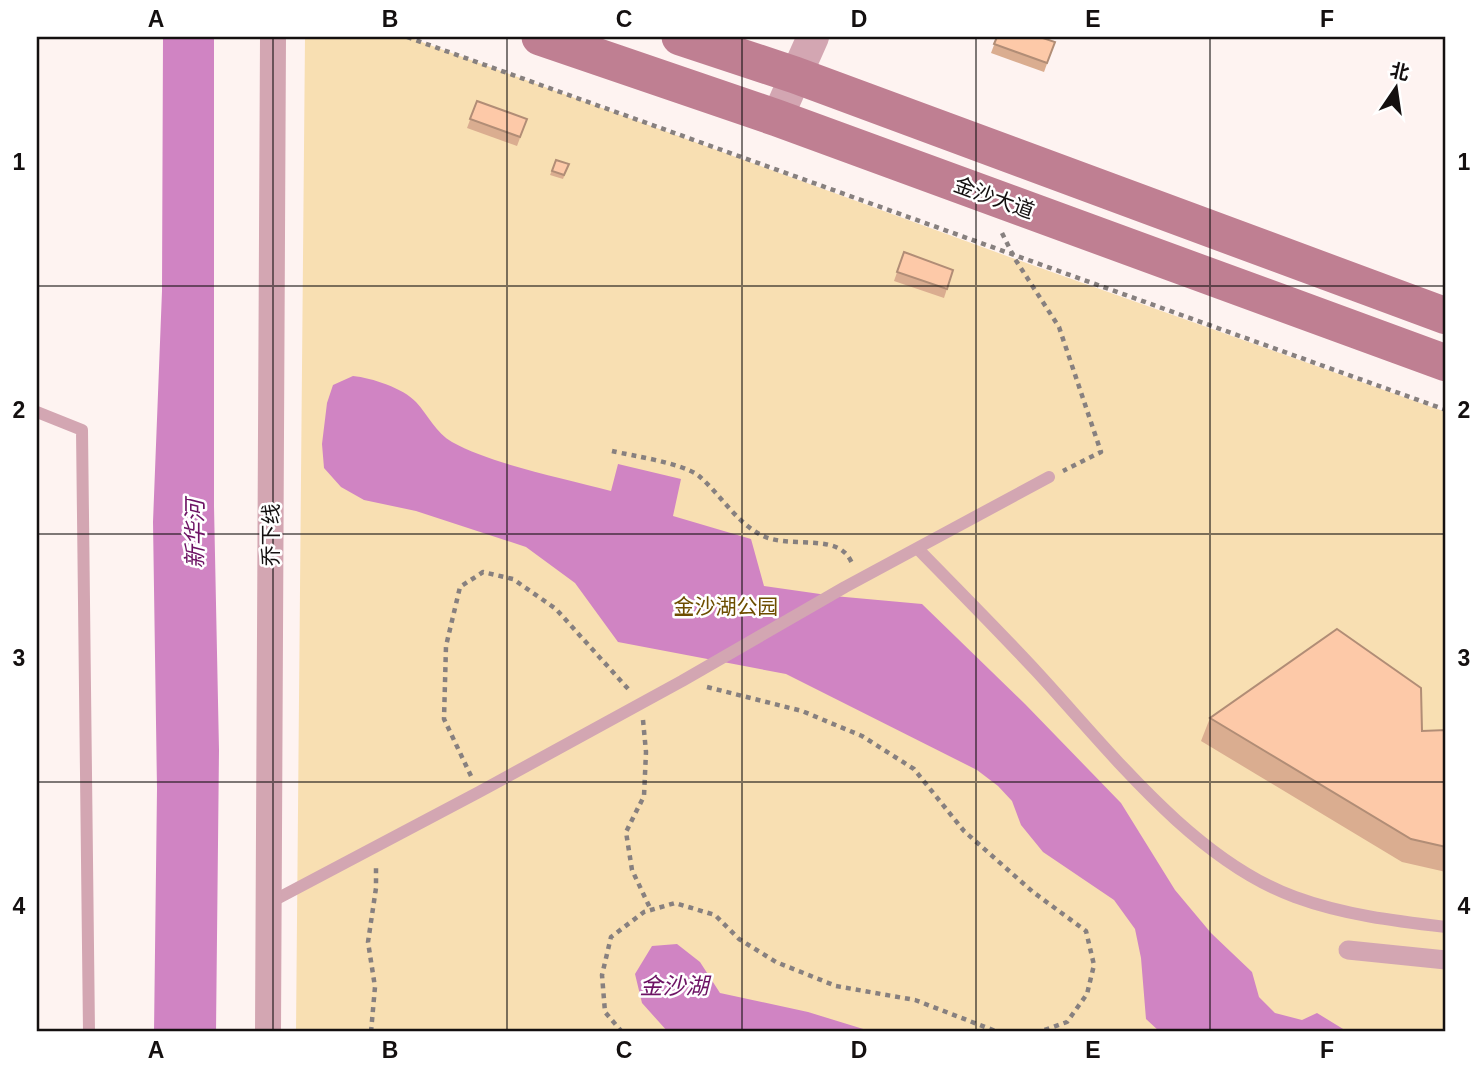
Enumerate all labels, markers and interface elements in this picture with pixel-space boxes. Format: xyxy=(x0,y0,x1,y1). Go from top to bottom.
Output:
text: A xyxy=(148,6,164,32)
text: B xyxy=(382,6,398,32)
text: C xyxy=(616,6,632,32)
text: D xyxy=(851,6,867,32)
text: E xyxy=(1085,6,1101,32)
text: F xyxy=(1320,6,1334,32)
north arrow xyxy=(1360,52,1430,122)
text: 北 xyxy=(1388,60,1411,84)
text: 1 xyxy=(13,149,26,175)
text: 1 xyxy=(1458,149,1471,175)
street label: 金沙大道 xyxy=(951,172,1038,223)
text: 2 xyxy=(13,397,25,423)
text: 2 xyxy=(1458,397,1470,423)
water label: 新华河 xyxy=(182,496,208,569)
street label: 乔下线 xyxy=(259,504,282,567)
park label: 金沙湖公园 xyxy=(674,595,779,618)
text: 3 xyxy=(13,645,25,671)
text: 3 xyxy=(1458,645,1470,671)
text: 4 xyxy=(13,893,26,919)
text: 4 xyxy=(1458,893,1471,919)
water label: 金沙湖 xyxy=(640,973,712,999)
text: A xyxy=(148,1037,164,1063)
text: B xyxy=(382,1037,398,1063)
text: C xyxy=(616,1037,632,1063)
text: D xyxy=(851,1037,867,1063)
text: E xyxy=(1085,1037,1101,1063)
text: F xyxy=(1320,1037,1334,1063)

